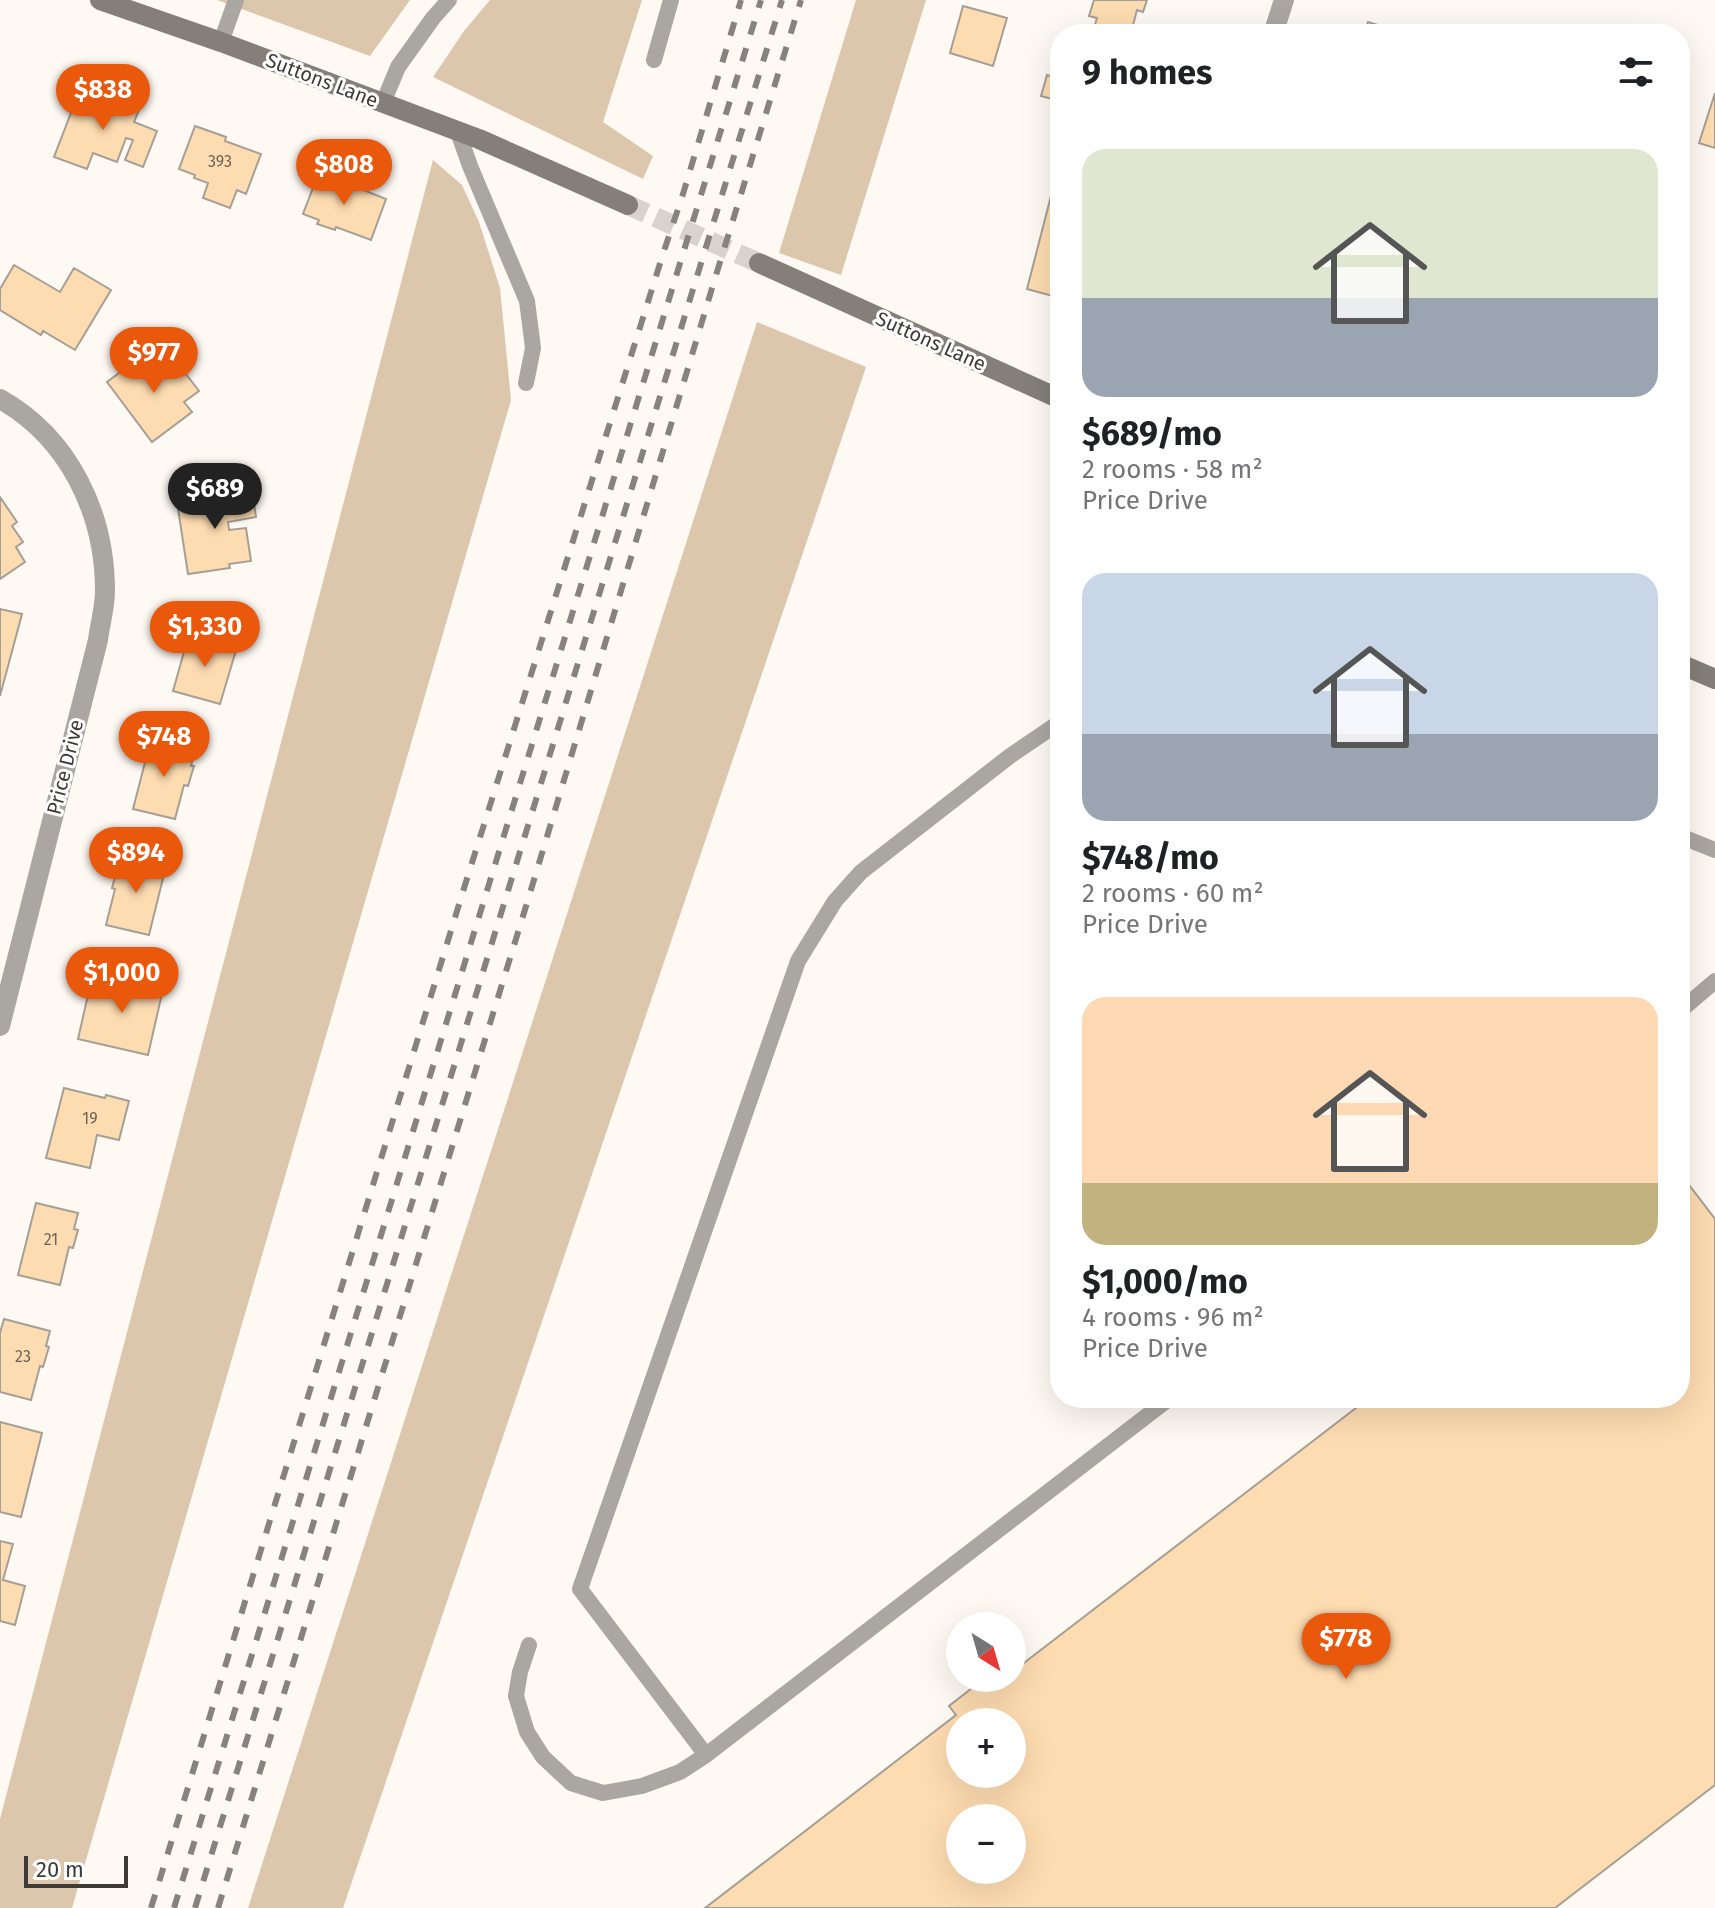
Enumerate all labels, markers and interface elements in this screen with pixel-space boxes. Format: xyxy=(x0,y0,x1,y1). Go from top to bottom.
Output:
street label: Suttons Lane xyxy=(263,48,381,112)
icon: filters xyxy=(1614,50,1658,94)
text: 9 homes xyxy=(1082,52,1213,93)
pin: $838 xyxy=(56,64,150,132)
text: $838 xyxy=(74,74,132,105)
pin: $808 xyxy=(297,139,391,207)
text: $808 xyxy=(314,149,374,180)
house number: 393 xyxy=(208,152,232,171)
icon: home xyxy=(1298,201,1442,345)
street label: Suttons Lane xyxy=(872,306,990,376)
pin: $977 xyxy=(107,327,201,395)
text: $977 xyxy=(128,337,180,368)
text: $689/mo xyxy=(1082,413,1222,454)
text: 2 rooms · 58 m² xyxy=(1082,454,1263,485)
pin: $689 xyxy=(168,463,262,531)
text: $689 xyxy=(186,473,244,504)
text: Price Drive xyxy=(1082,485,1208,516)
pin: $1,330 xyxy=(140,601,270,669)
text: $1,330 xyxy=(168,611,242,642)
icon: home xyxy=(1298,625,1442,769)
pin: $748 xyxy=(117,711,211,779)
street label: Price Drive xyxy=(42,717,88,817)
text: $748 xyxy=(137,721,191,752)
pin: $894 xyxy=(89,827,183,895)
text: $894 xyxy=(107,837,165,868)
text: $748/mo xyxy=(1082,837,1219,878)
text: 2 rooms · 60 m² xyxy=(1082,878,1264,909)
text: Price Drive xyxy=(1082,909,1208,940)
pin: $1,000 xyxy=(57,947,187,1015)
text: $1,000 xyxy=(84,957,160,988)
icon: home xyxy=(1298,1049,1442,1193)
house number: 19 xyxy=(82,1109,98,1128)
house number: 21 xyxy=(44,1230,58,1249)
text: $1,000/mo xyxy=(1082,1261,1248,1302)
text: 4 rooms · 96 m² xyxy=(1082,1302,1264,1333)
text: Price Drive xyxy=(1082,1333,1208,1364)
house number: 23 xyxy=(15,1347,31,1366)
north arrow xyxy=(946,1612,1026,1692)
map controls xyxy=(946,1612,1026,1884)
pin: $778 xyxy=(1299,1613,1393,1681)
text: $778 xyxy=(1320,1623,1372,1654)
button: + xyxy=(946,1708,1026,1788)
button: − xyxy=(946,1804,1026,1884)
scale bar xyxy=(24,1852,128,1888)
text: 20 m xyxy=(36,1856,84,1883)

